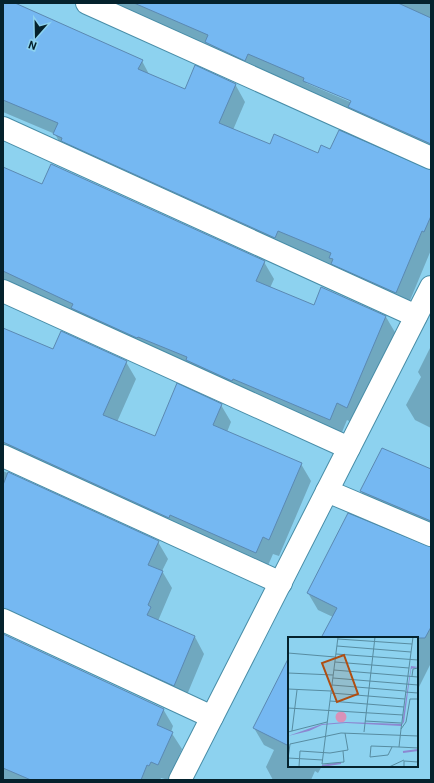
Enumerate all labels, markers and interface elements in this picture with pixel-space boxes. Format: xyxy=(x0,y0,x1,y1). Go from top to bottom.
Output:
north arrow xyxy=(16,16,56,56)
text: N xyxy=(27,37,39,52)
inset map xyxy=(288,637,418,767)

